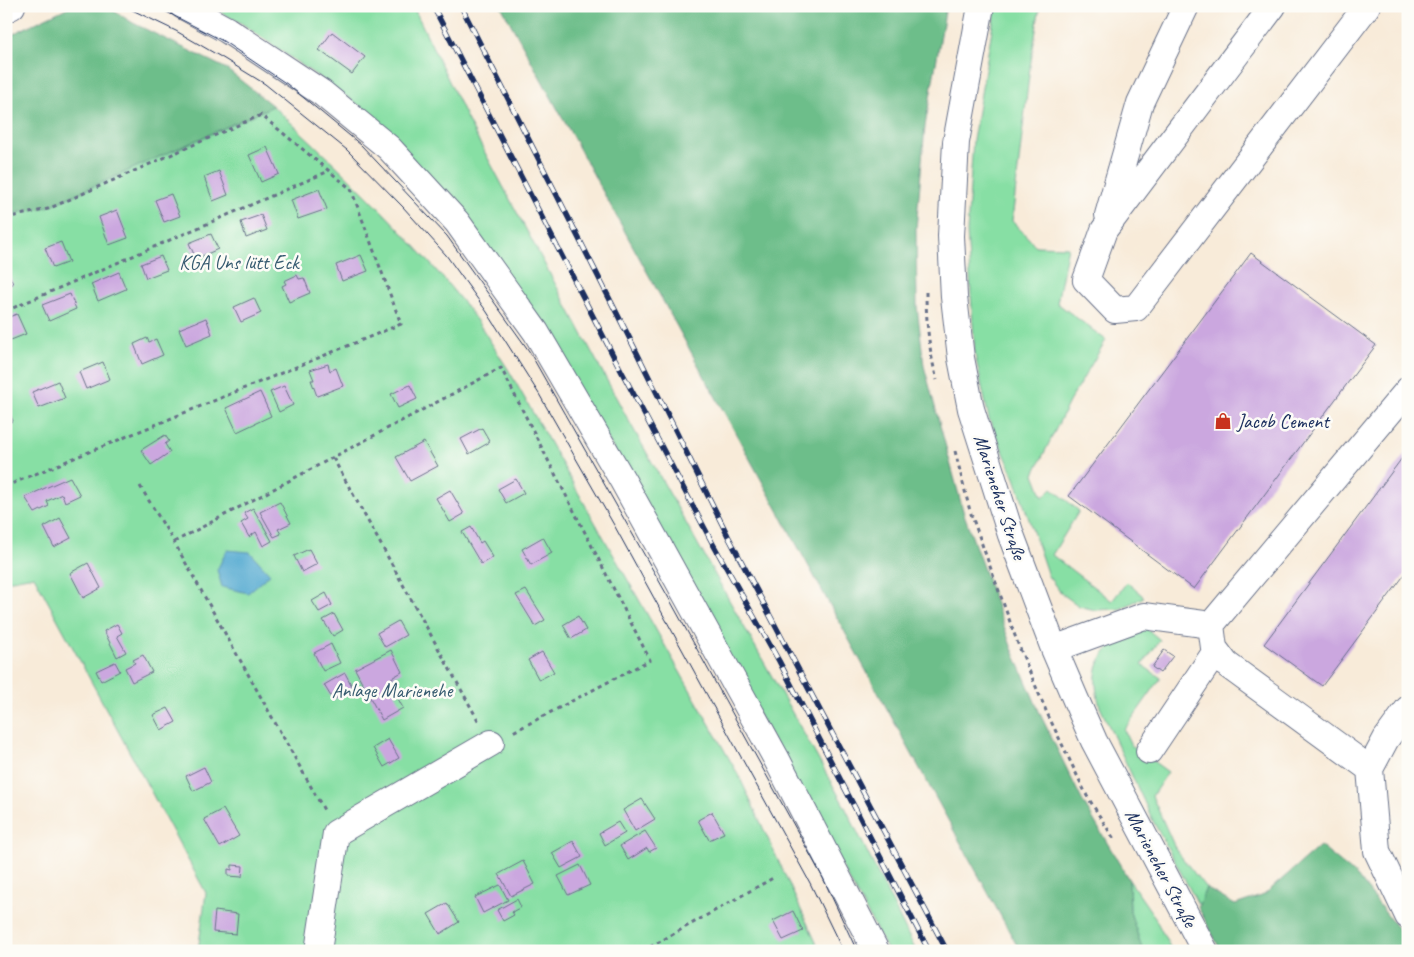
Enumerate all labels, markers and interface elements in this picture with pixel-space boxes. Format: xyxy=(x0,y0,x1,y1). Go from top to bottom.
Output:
park label: KGA Uns lütt Eck xyxy=(179,250,300,275)
place label: Jacob Cement xyxy=(1236,409,1331,434)
shop icon: Jacob Cement xyxy=(1213,411,1233,431)
street label: Marieneher Straße xyxy=(968,431,1032,564)
park label: Anlage Marienehe xyxy=(332,678,454,703)
street label: Marieneher Straße xyxy=(1119,805,1203,933)

